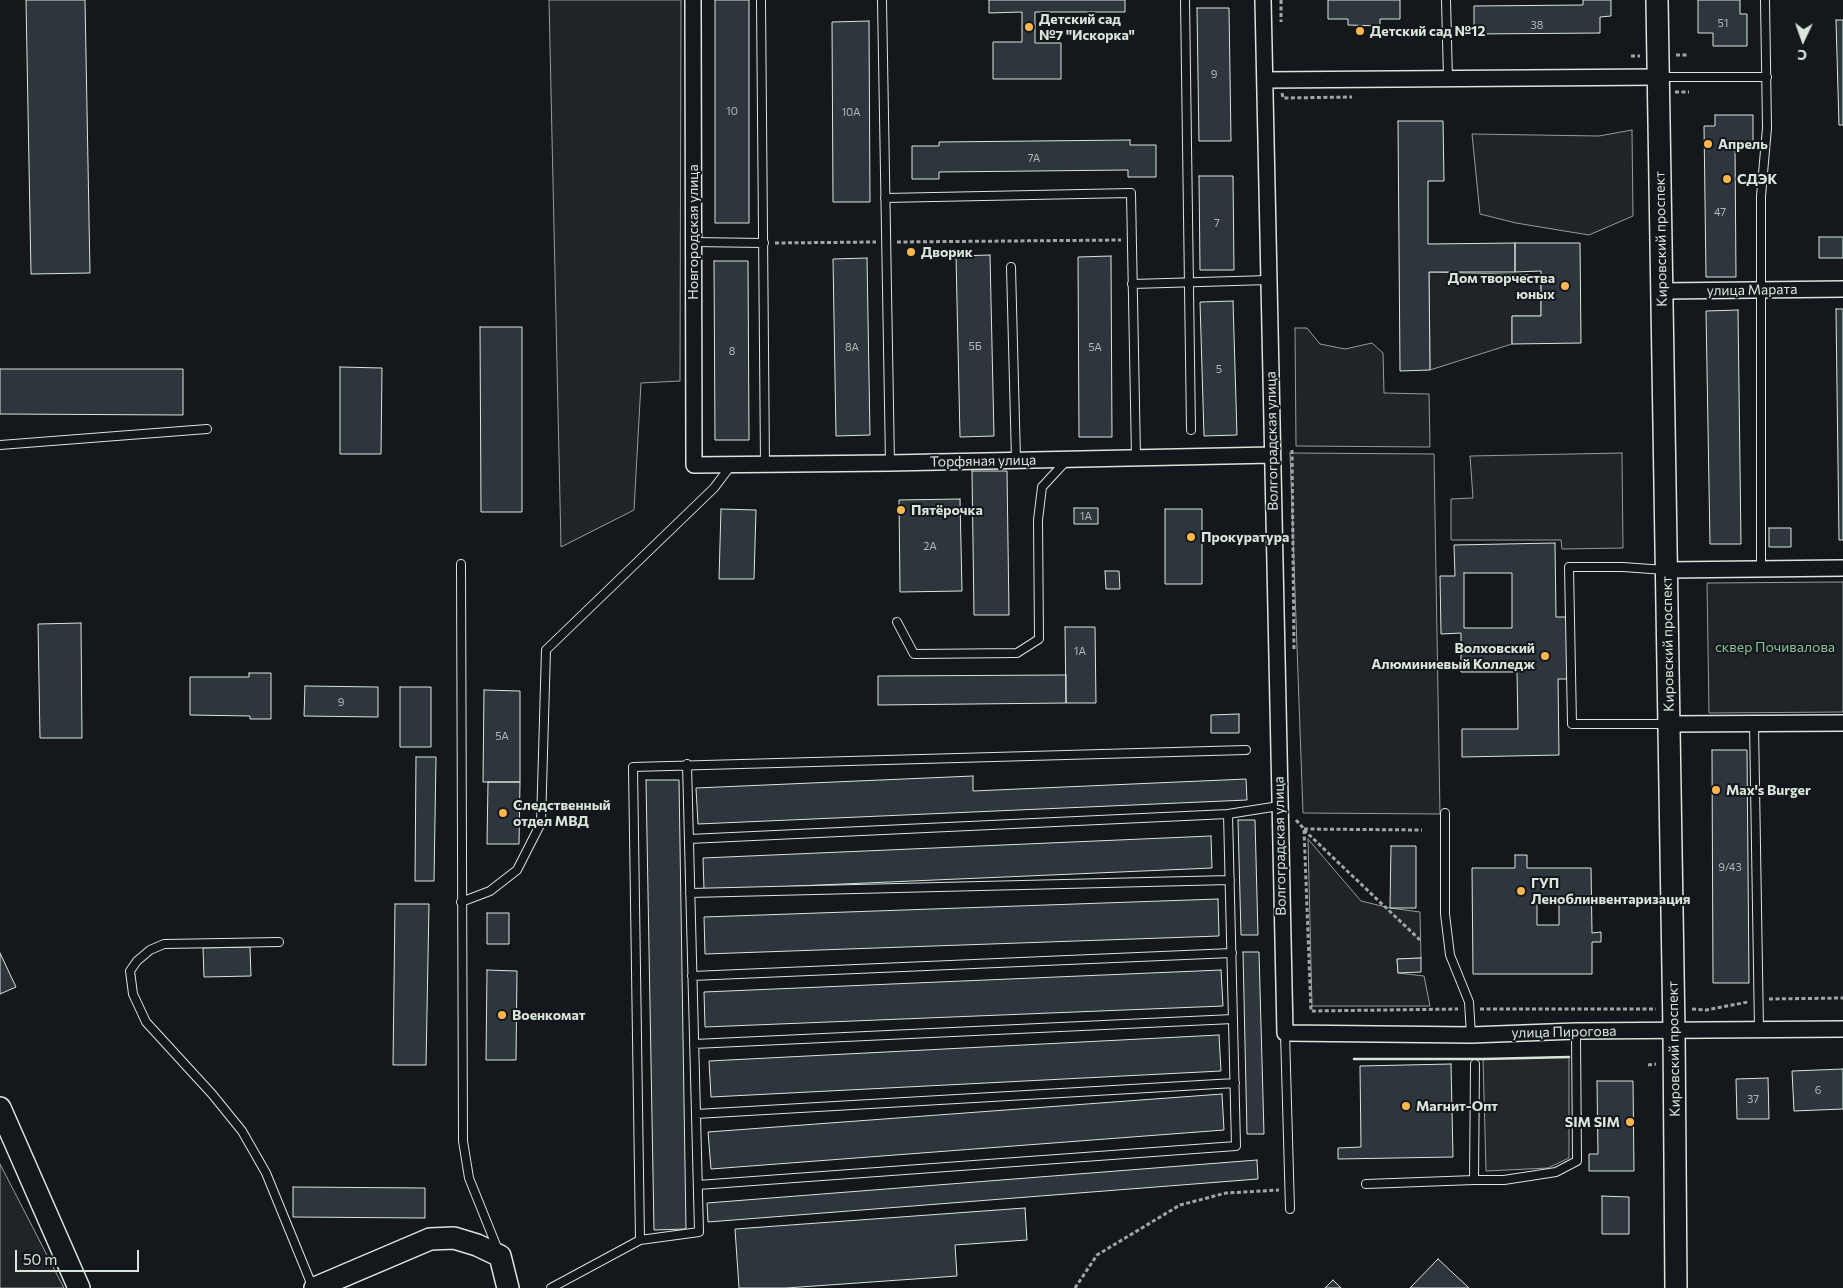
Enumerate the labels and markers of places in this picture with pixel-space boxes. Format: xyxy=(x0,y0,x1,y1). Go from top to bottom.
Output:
place label: Детский cад №7 "Искорка" xyxy=(1039,11,1135,44)
marker: Детский cад №7 "Искорка" xyxy=(1023,21,1035,33)
place label: Детский cад №12 xyxy=(1370,23,1485,39)
marker: Детский cад №12 xyxy=(1354,25,1366,37)
place label: Апрель xyxy=(1718,136,1768,152)
marker: Апрель xyxy=(1702,138,1714,150)
place label: СДЭК xyxy=(1737,171,1777,187)
marker: СДЭК xyxy=(1721,173,1733,185)
place label: Дворик xyxy=(921,244,973,260)
marker: Дворик xyxy=(905,246,917,258)
place label: Дом творчества юных xyxy=(1448,270,1555,302)
marker: Дом творчества юных xyxy=(1559,280,1571,292)
place label: Пятёрочка xyxy=(911,502,983,518)
marker: Пятёрочка xyxy=(895,504,907,516)
place label: Прокуратура xyxy=(1201,529,1289,545)
marker: Прокуратура xyxy=(1185,531,1197,543)
place label: Волховский Алюминиевый Колледж xyxy=(1371,640,1535,672)
marker: Волховский Алюминиевый Колледж xyxy=(1539,650,1551,662)
place label: Max's Burger xyxy=(1726,782,1811,798)
marker: Max's Burger xyxy=(1710,784,1722,796)
place label: Следственный отдел МВД xyxy=(513,797,611,830)
marker: Следственный отдел МВД xyxy=(497,807,509,819)
place label: ГУП Леноблинвентаризация xyxy=(1531,875,1691,908)
marker: ГУП Леноблинвентаризация xyxy=(1515,885,1527,897)
place label: Военкомат xyxy=(512,1007,585,1023)
marker: Военкомат xyxy=(496,1009,508,1021)
place label: Магнит-Опт xyxy=(1416,1098,1498,1114)
marker: Магнит-Опт xyxy=(1400,1100,1412,1112)
place label: SIM SIM xyxy=(1565,1114,1620,1130)
marker: SIM SIM xyxy=(1624,1116,1636,1128)

